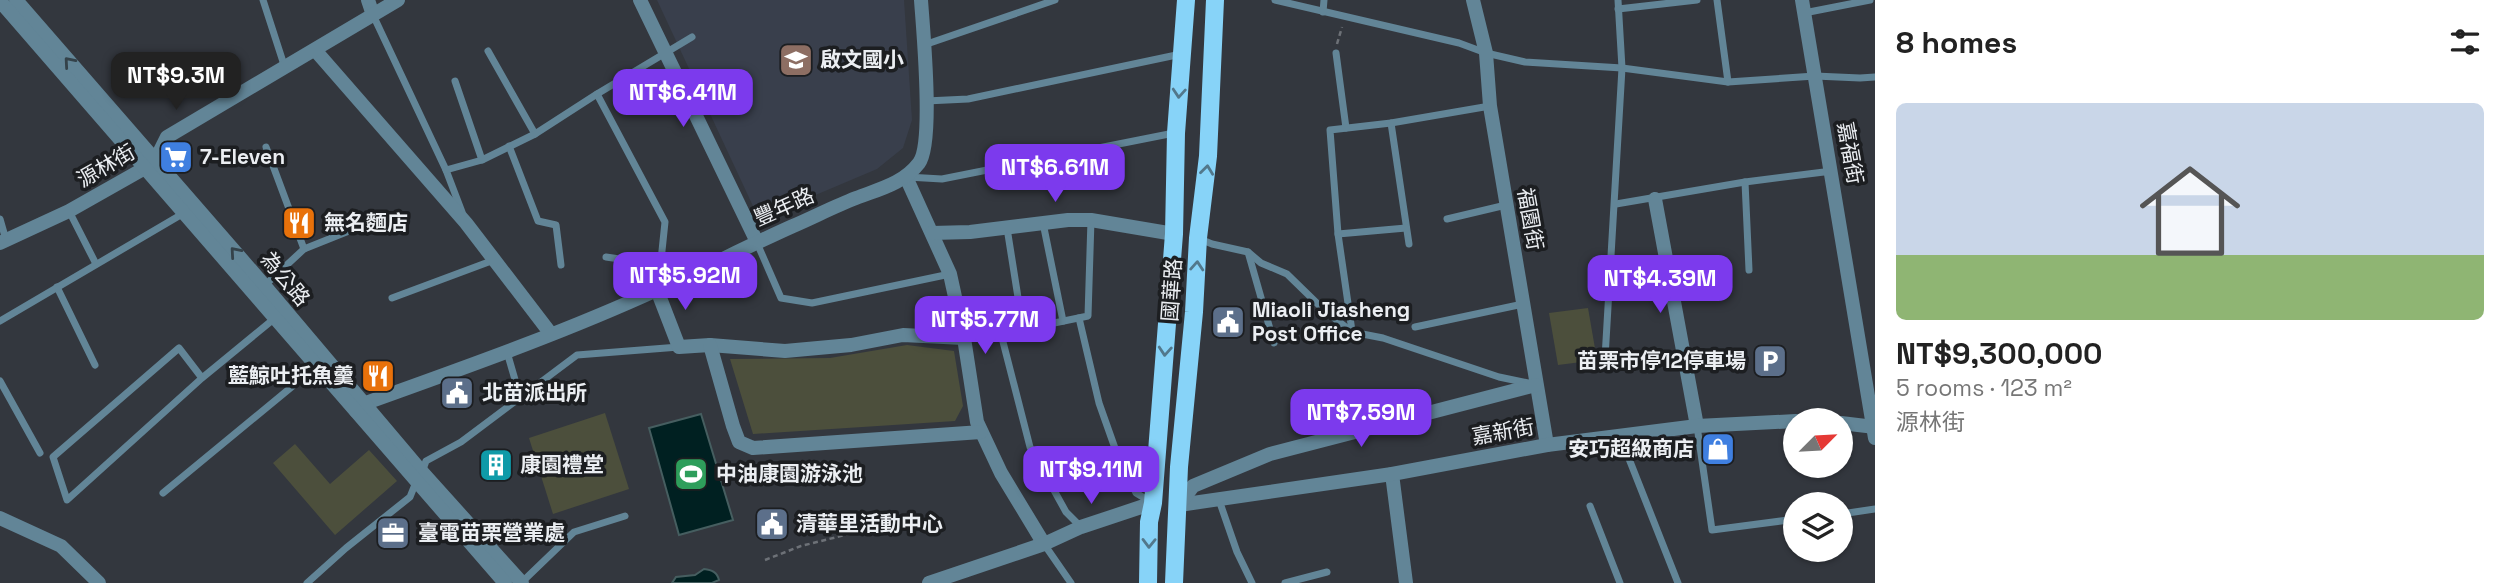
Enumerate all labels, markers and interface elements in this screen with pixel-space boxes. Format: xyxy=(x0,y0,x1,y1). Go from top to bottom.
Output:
text: 8 homes xyxy=(1896,23,2017,62)
icon: filters xyxy=(2446,23,2484,61)
school or university icon: 啟文國小 xyxy=(777,41,815,79)
place label: 啟文國小 xyxy=(820,46,904,73)
pin: NT$9.3M xyxy=(111,52,241,112)
one-way arrow xyxy=(65,57,77,70)
text: NT$9.3M xyxy=(127,60,225,90)
pin: NT$6.41M xyxy=(611,69,755,129)
text: NT$6.41M xyxy=(629,77,737,107)
one-way arrow xyxy=(1172,87,1187,98)
street label: 嘉福街 xyxy=(1832,120,1869,186)
street label: 源林街 xyxy=(72,138,140,193)
supermarket icon: 7-Eleven xyxy=(157,138,195,176)
place label: 7-Eleven xyxy=(200,143,285,170)
pin: NT$6.61M xyxy=(983,144,1127,204)
icon: home xyxy=(2127,148,2253,274)
text: NT$6.61M xyxy=(1001,152,1109,182)
one-way arrow xyxy=(1199,164,1214,176)
street label: 豐年路 xyxy=(750,181,818,232)
street label: 福園街 xyxy=(1512,186,1549,252)
restaurant icon: 無名麵店 xyxy=(280,204,318,242)
place label: 無名麵店 xyxy=(324,209,408,236)
street label: 為公路 xyxy=(255,246,316,311)
one-way arrow xyxy=(231,247,243,260)
pin: NT$5.92M xyxy=(613,252,757,312)
pin: NT$4.39M xyxy=(1588,256,1732,315)
street label: 國華路 xyxy=(1156,258,1187,322)
text: NT$5.92M xyxy=(629,260,741,290)
one-way arrow xyxy=(1189,260,1204,271)
text: NT$4.39M xyxy=(1604,263,1716,293)
pin: NT$5.77M xyxy=(913,296,1057,356)
place label: Miaoli Jiasheng Post Office xyxy=(1252,296,1410,347)
public building icon: Miaoli Jiasheng Post Office xyxy=(1209,303,1247,341)
text: NT$5.77M xyxy=(931,304,1039,334)
text: NT$9,300,000 xyxy=(1896,334,2103,373)
parking icon: 苗栗市停12停車場 xyxy=(1751,342,1789,380)
one-way arrow xyxy=(1158,345,1173,356)
place label: 苗栗市停12停車場 xyxy=(1577,347,1746,374)
restaurant icon: 藍鯨吐托魚羹 xyxy=(359,357,397,395)
place label: 藍鯨吐托魚羹 xyxy=(228,362,354,389)
text: 5 rooms · 123 m² xyxy=(1896,373,2072,403)
public building icon: 北苗派出所 xyxy=(438,374,476,412)
place label: 北苗派出所 xyxy=(482,379,587,406)
pin: NT$7.59M xyxy=(1289,390,1433,449)
text: NT$7.59M xyxy=(1306,397,1416,427)
text: 源林街 xyxy=(1896,407,1965,437)
north arrow xyxy=(1783,408,1853,478)
map controls xyxy=(1783,408,1853,562)
street label: 嘉新街 xyxy=(1470,413,1536,450)
shop icon: 安巧超級商店 xyxy=(1699,430,1737,468)
place label: 安巧超級商店 xyxy=(1568,435,1694,462)
building icon: 康園禮堂 xyxy=(477,446,515,484)
pin: NT$9.11M xyxy=(1019,447,1163,506)
place label: 康園禮堂 xyxy=(520,451,604,478)
text: NT$9.11M xyxy=(1039,454,1143,484)
sports icon: 中油康園游泳池 xyxy=(672,455,710,493)
place label: 中油康園游泳池 xyxy=(716,460,863,487)
button: layers xyxy=(1783,492,1853,562)
public building icon: 清華里活動中心 xyxy=(753,505,791,543)
place label: 清華里活動中心 xyxy=(796,510,943,537)
office icon: 臺電苗栗營業處 xyxy=(374,514,412,552)
place label: 臺電苗栗營業處 xyxy=(418,519,565,546)
one-way arrow xyxy=(1141,538,1157,549)

